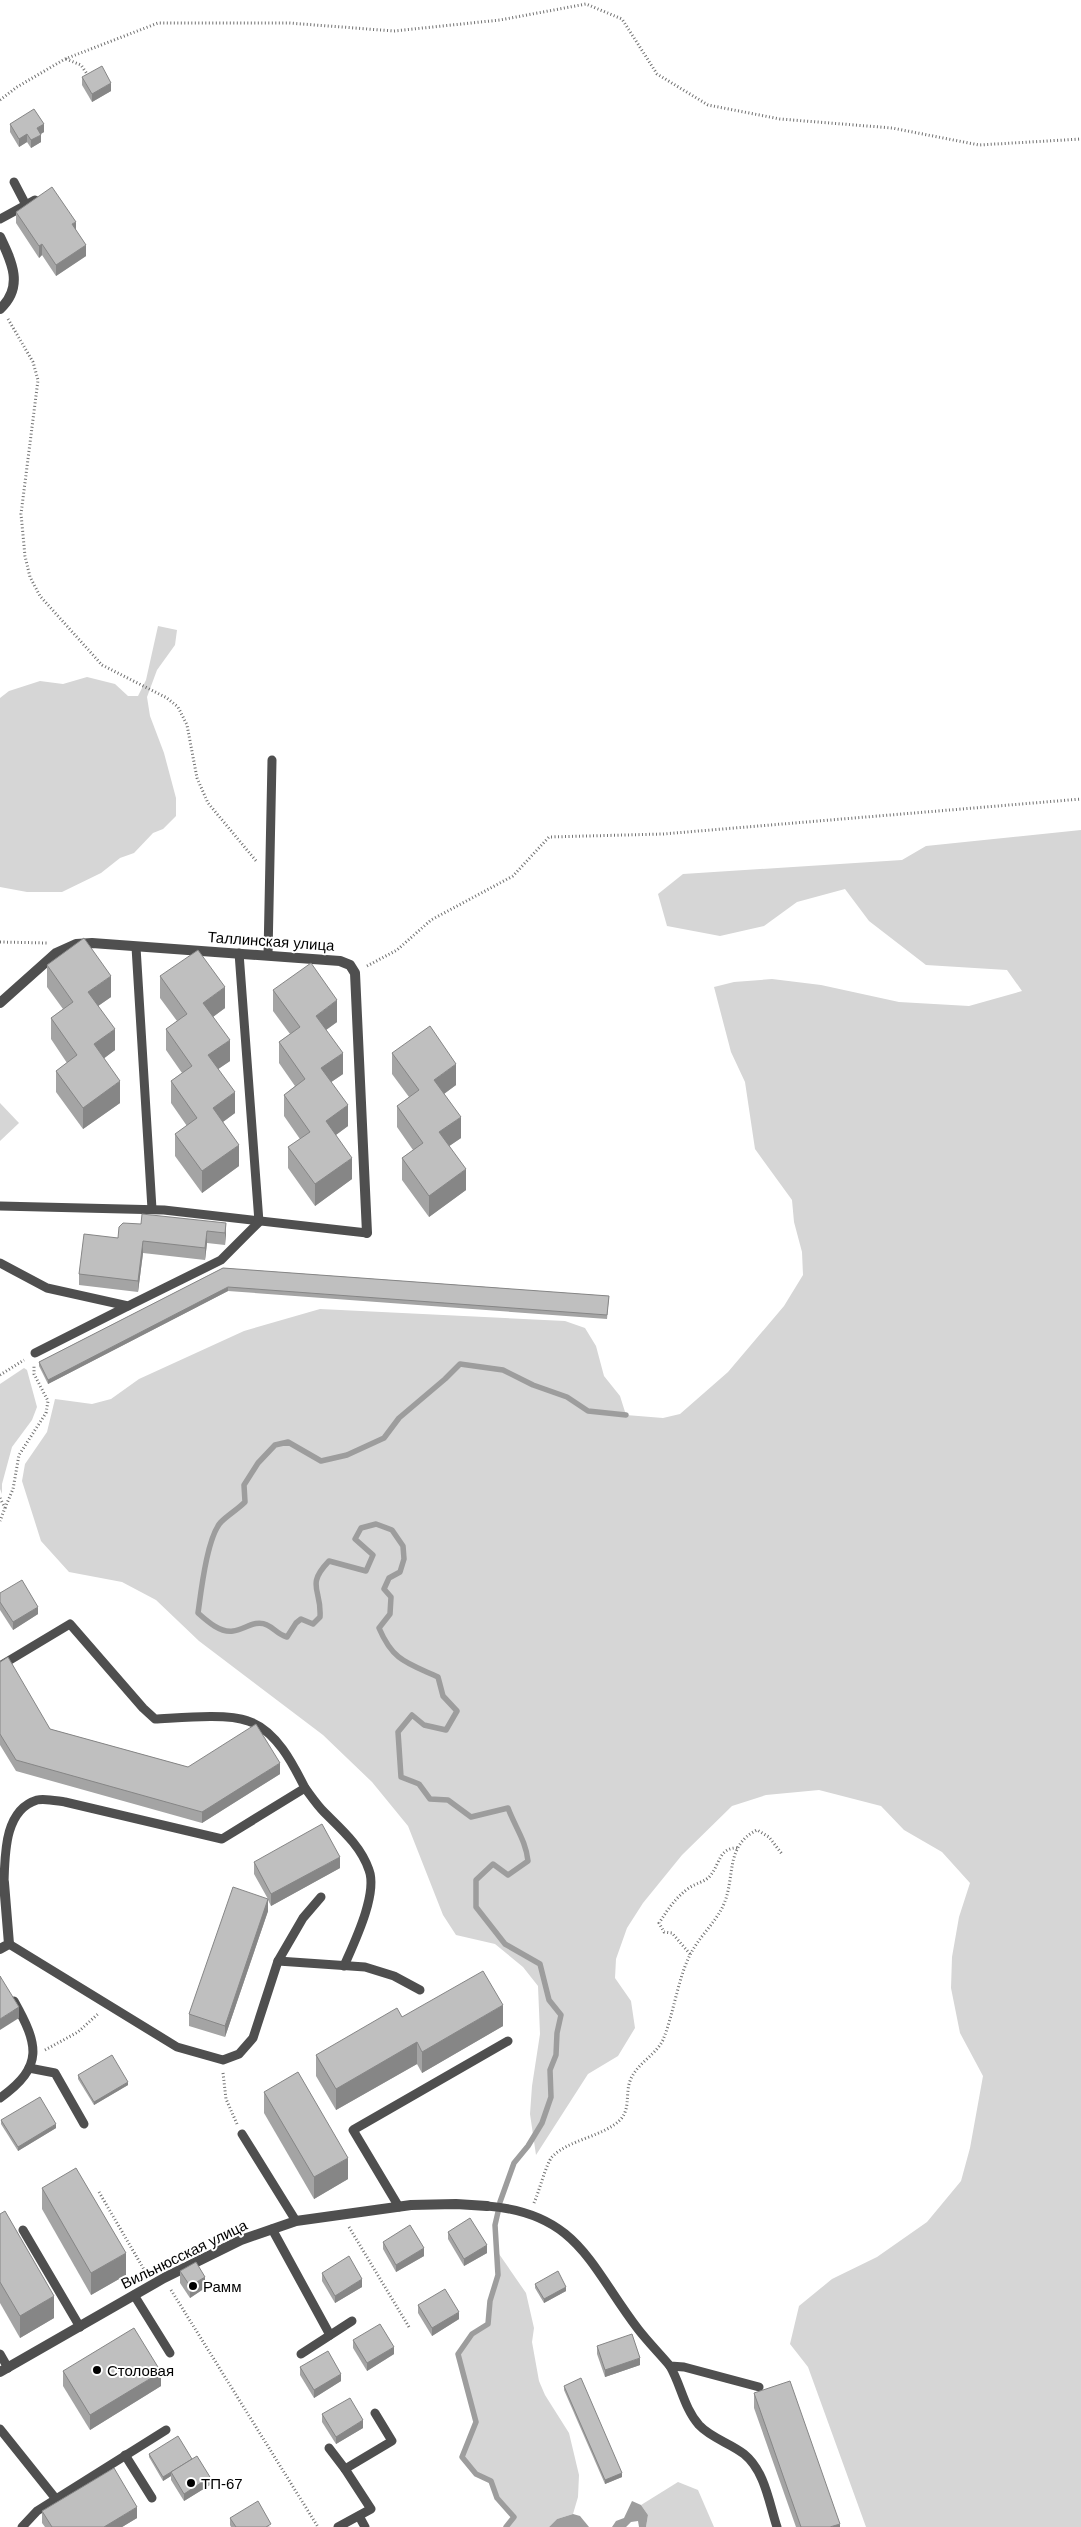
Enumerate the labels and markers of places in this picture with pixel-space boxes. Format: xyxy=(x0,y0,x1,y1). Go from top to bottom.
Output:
place label: Рамм xyxy=(203,2278,241,2295)
marker: Рамм xyxy=(187,2280,199,2292)
place label: Столовая xyxy=(107,2362,174,2379)
marker: Столовая xyxy=(91,2364,103,2376)
place label: ТП-67 xyxy=(201,2475,243,2492)
marker: ТП-67 xyxy=(185,2477,197,2489)

